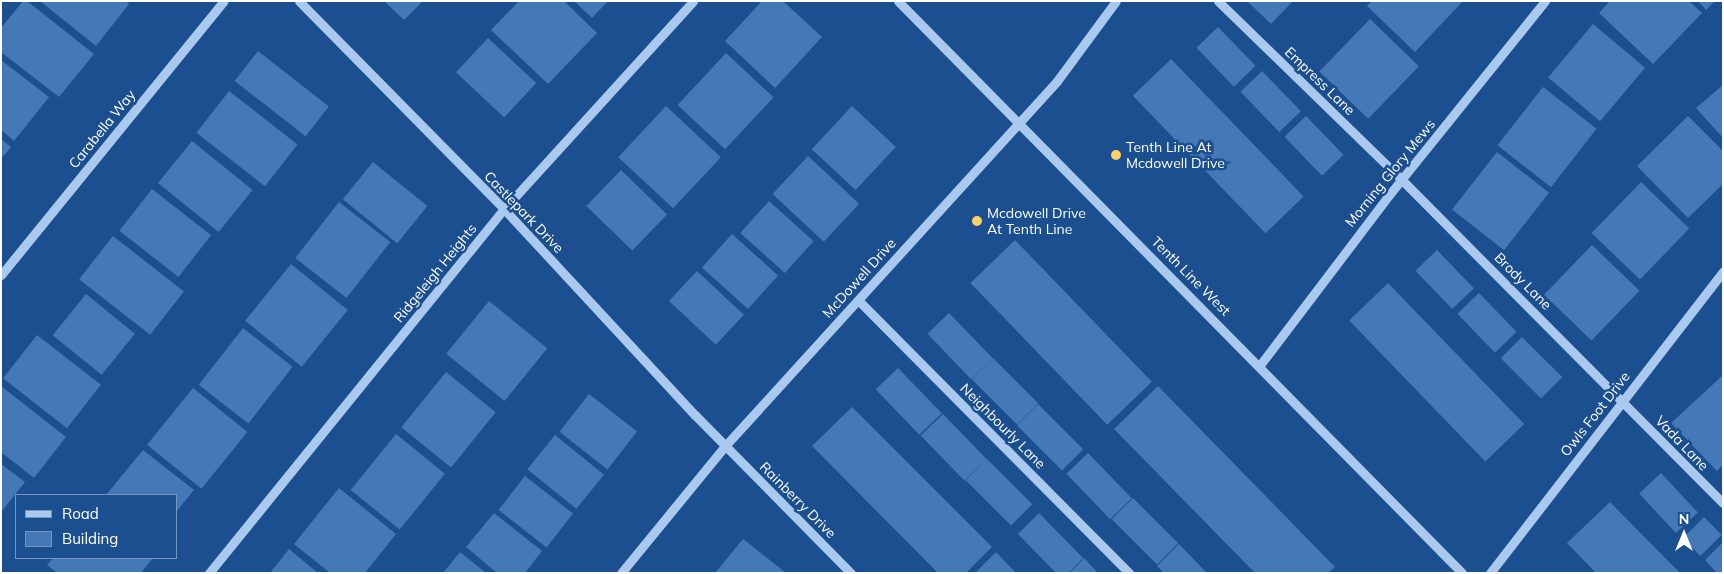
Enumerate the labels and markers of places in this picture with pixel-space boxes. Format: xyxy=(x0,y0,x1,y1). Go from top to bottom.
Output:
place label: Tenth Line At Mcdowell Drive xyxy=(1126,139,1225,172)
marker: Tenth Line At Mcdowell Drive xyxy=(1110,149,1122,161)
place label: Mcdowell Drive At Tenth Line xyxy=(987,205,1086,238)
marker: Mcdowell Drive At Tenth Line xyxy=(971,215,983,227)

